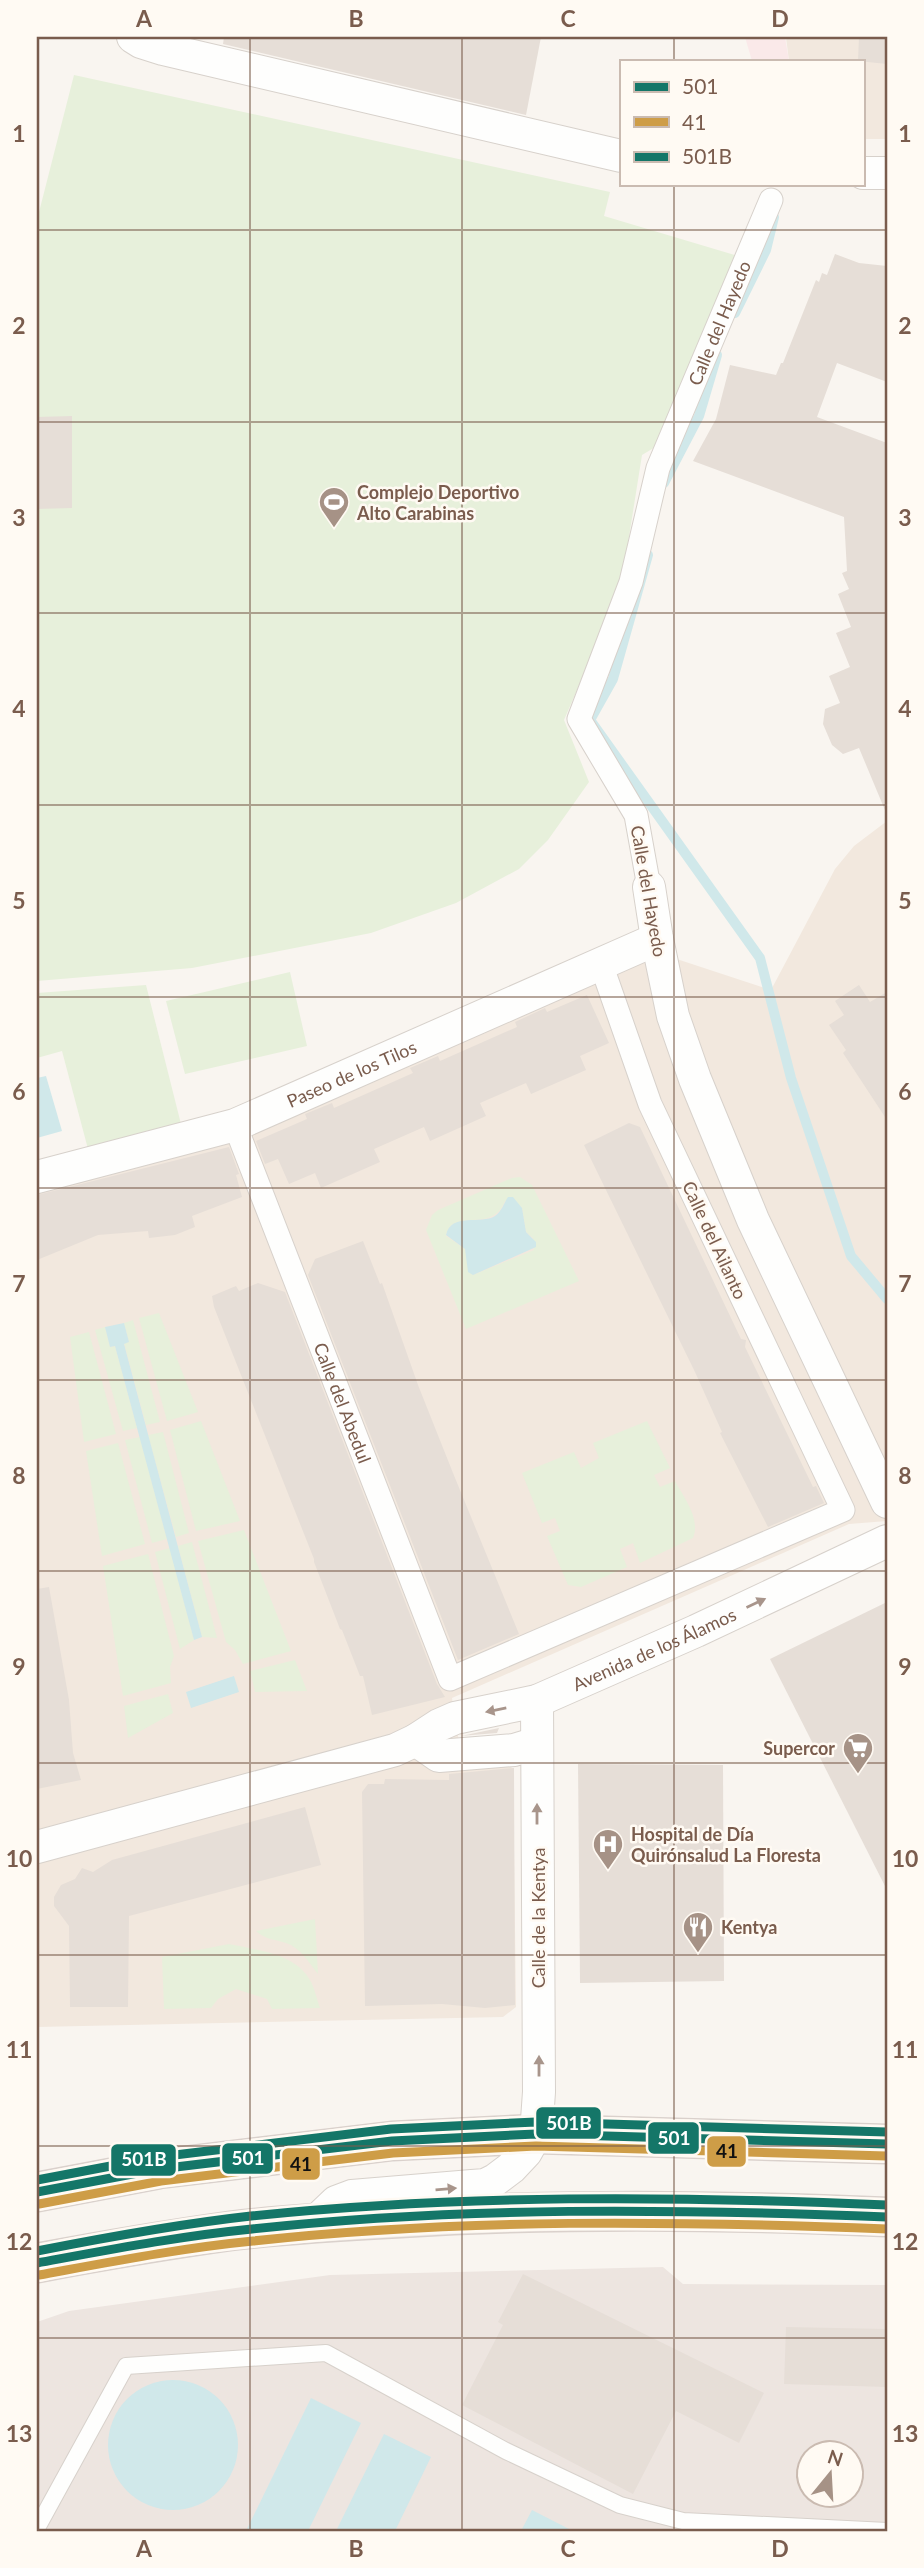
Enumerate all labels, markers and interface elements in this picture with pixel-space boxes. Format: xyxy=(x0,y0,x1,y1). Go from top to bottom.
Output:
text: A xyxy=(135,4,153,32)
text: B xyxy=(348,4,364,32)
text: C xyxy=(560,4,576,32)
text: D xyxy=(771,4,789,32)
legend xyxy=(620,60,864,186)
text: 501 xyxy=(682,73,719,98)
text: 41 xyxy=(682,109,706,134)
text: 1 xyxy=(12,119,26,147)
text: 1 xyxy=(898,119,912,147)
text: 501B xyxy=(682,143,732,168)
street label: Calle del Hayedo xyxy=(683,257,755,388)
text: 2 xyxy=(12,311,26,339)
text: 2 xyxy=(898,311,912,339)
place label: Complejo Deportivo Alto Carabinas xyxy=(356,481,519,524)
sports icon: Complejo Deportivo Alto Carabinas xyxy=(317,485,351,529)
text: 3 xyxy=(12,503,26,531)
text: 3 xyxy=(898,503,912,531)
text: 4 xyxy=(12,694,26,722)
text: 4 xyxy=(898,694,912,722)
street label: Calle del Hayedo xyxy=(627,824,671,958)
text: 5 xyxy=(12,886,26,914)
text: 5 xyxy=(898,886,912,914)
street label: Paseo de los Tilos xyxy=(283,1035,420,1112)
text: 6 xyxy=(12,1077,26,1105)
text: 6 xyxy=(898,1077,912,1105)
street label: Calle del Ailanto xyxy=(678,1178,752,1302)
text: 7 xyxy=(12,1269,26,1297)
text: 7 xyxy=(898,1269,912,1297)
street label: Calle del Abedul xyxy=(309,1339,376,1466)
text: 8 xyxy=(12,1461,26,1489)
text: 8 xyxy=(898,1461,912,1489)
one-way arrow xyxy=(746,1598,766,1609)
street label: Avenida de los Álamos xyxy=(569,1603,740,1695)
text: 9 xyxy=(12,1652,26,1680)
text: 9 xyxy=(898,1652,912,1680)
one-way arrow xyxy=(485,1705,507,1716)
supermarket icon: Supercor xyxy=(841,1731,875,1775)
place label: Supercor xyxy=(763,1737,835,1759)
one-way arrow xyxy=(531,1803,543,1825)
place label: Hospital de Día Quirónsalud La Floresta xyxy=(631,1823,821,1866)
hospital icon: Hospital de Día Quirónsalud La Floresta xyxy=(591,1827,625,1871)
text: 10 xyxy=(6,1844,32,1872)
text: 10 xyxy=(892,1844,918,1872)
street label: Calle de la Kentya xyxy=(527,1848,549,1988)
restaurant icon: Kentya xyxy=(681,1910,715,1954)
place label: Kentya xyxy=(721,1916,777,1938)
text: 11 xyxy=(6,2035,32,2063)
text: 11 xyxy=(892,2035,918,2063)
one-way arrow xyxy=(533,2055,544,2077)
line badge: 501B xyxy=(535,2106,602,2140)
text: 501B xyxy=(546,2111,592,2134)
line badge: 501 xyxy=(647,2121,700,2155)
text: 501 xyxy=(657,2126,691,2149)
line badge: 41 xyxy=(706,2135,747,2168)
text: 41 xyxy=(716,2139,738,2162)
line badge: 501 xyxy=(221,2142,274,2175)
line badge: 501B xyxy=(110,2143,177,2177)
text: 501 xyxy=(231,2146,265,2169)
text: 501B xyxy=(121,2147,167,2170)
line badge: 41 xyxy=(281,2147,321,2181)
text: 41 xyxy=(290,2152,312,2175)
one-way arrow xyxy=(435,2183,457,2194)
text: 12 xyxy=(6,2227,32,2255)
text: 12 xyxy=(892,2227,918,2255)
text: 13 xyxy=(6,2419,32,2447)
text: 13 xyxy=(892,2419,918,2447)
north arrow xyxy=(794,2438,864,2508)
text: N xyxy=(825,2444,846,2471)
text: A xyxy=(135,2534,153,2562)
text: B xyxy=(348,2534,364,2562)
text: C xyxy=(560,2534,576,2562)
text: D xyxy=(771,2534,789,2562)

